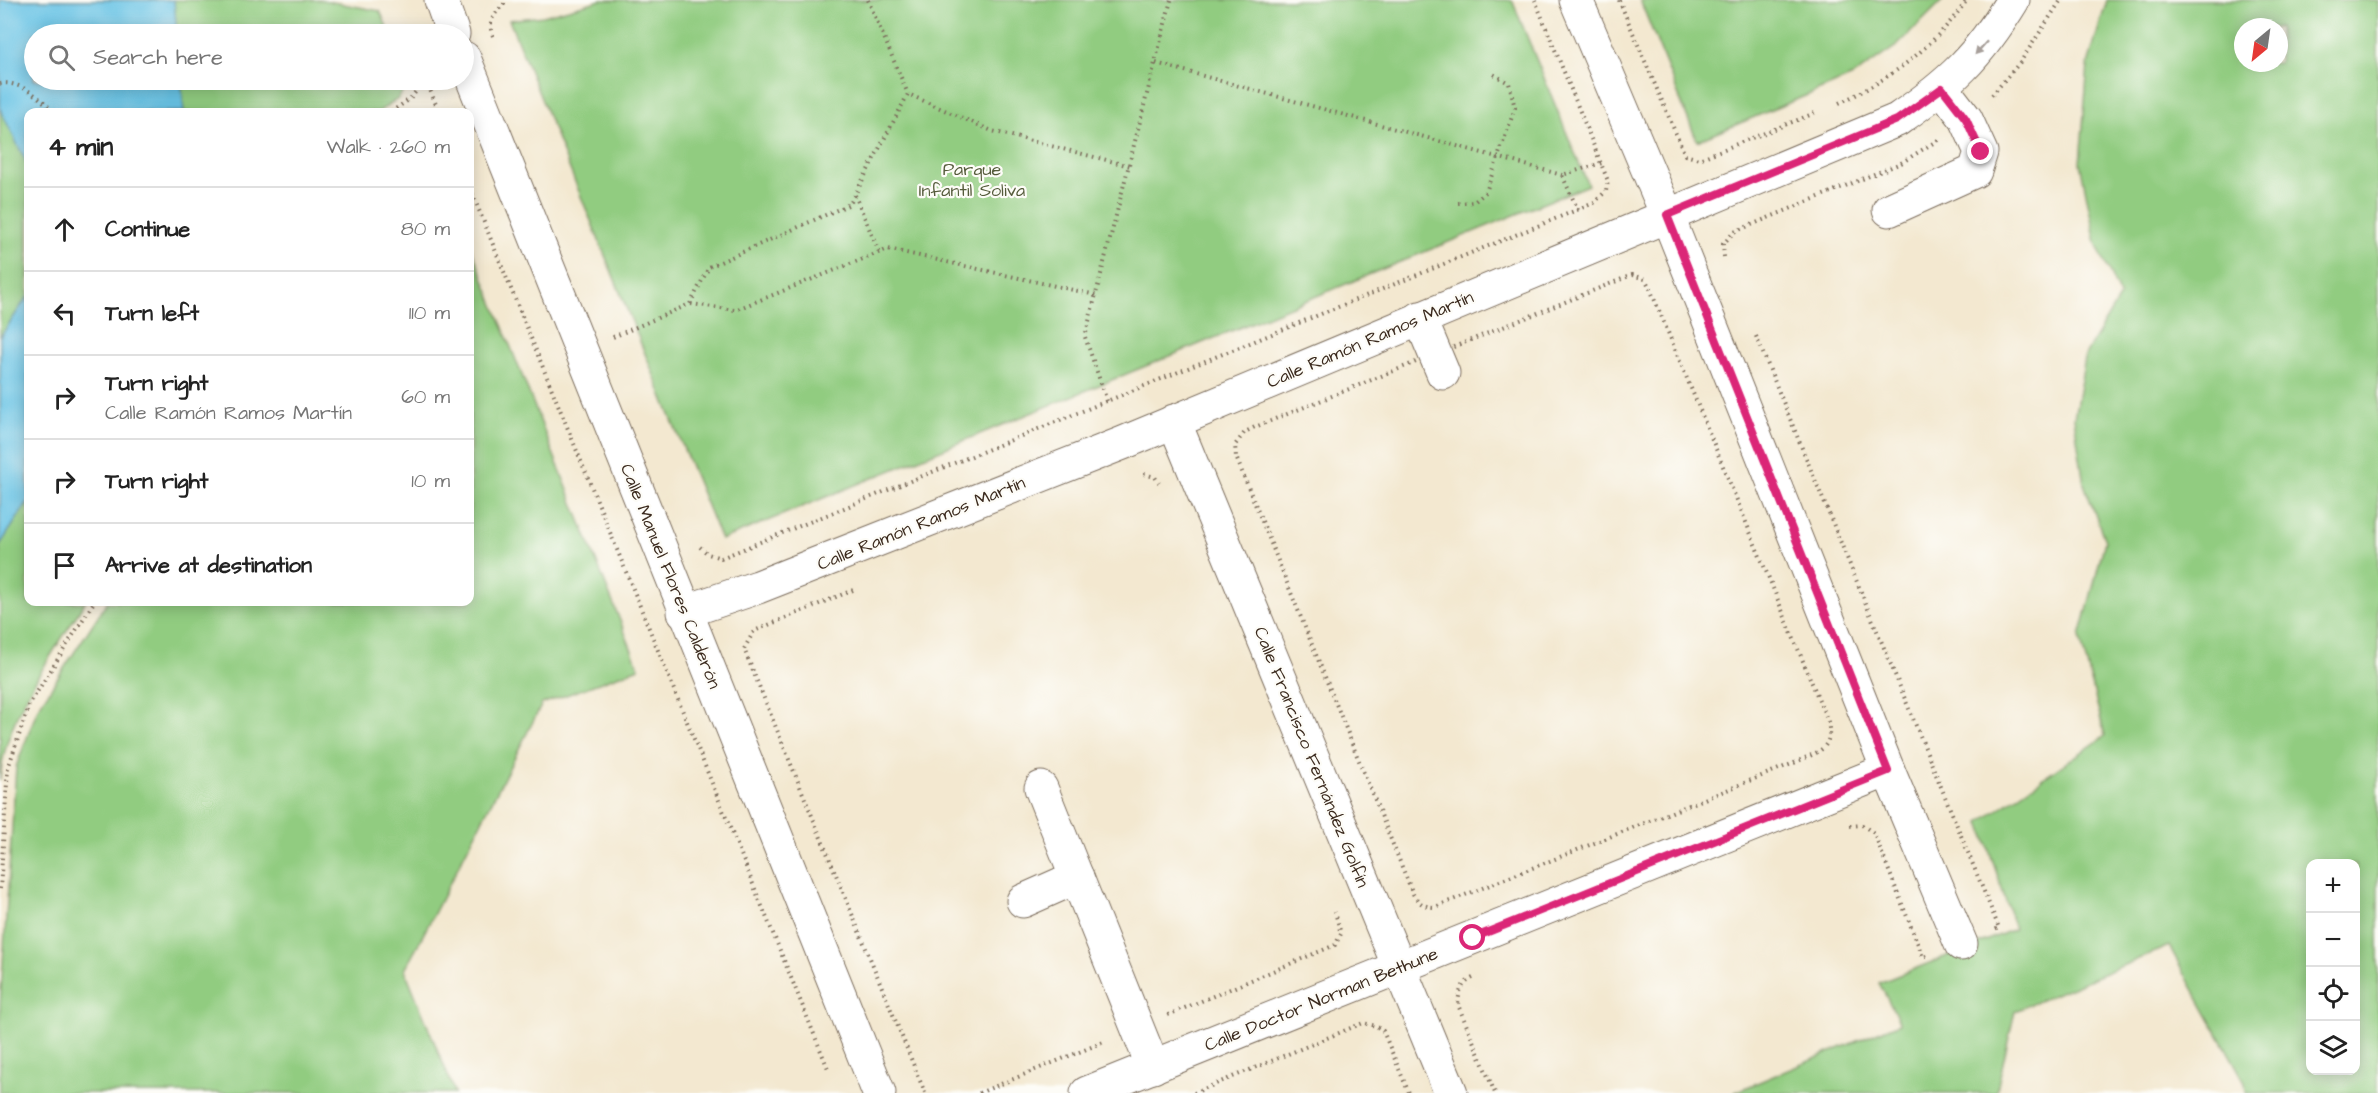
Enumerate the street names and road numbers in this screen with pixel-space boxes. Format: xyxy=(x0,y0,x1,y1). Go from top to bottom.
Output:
street label: Calle Ramón Ramos Martín xyxy=(1263,285,1477,394)
street label: Calle Manuel Flores Calderón xyxy=(614,460,727,692)
street label: Calle Ramón Ramos Martín xyxy=(814,470,1029,577)
street label: Calle Francisco Fernández Golfín xyxy=(1248,623,1375,891)
street label: Calle Doctor Norman Bethune xyxy=(1201,941,1442,1058)

